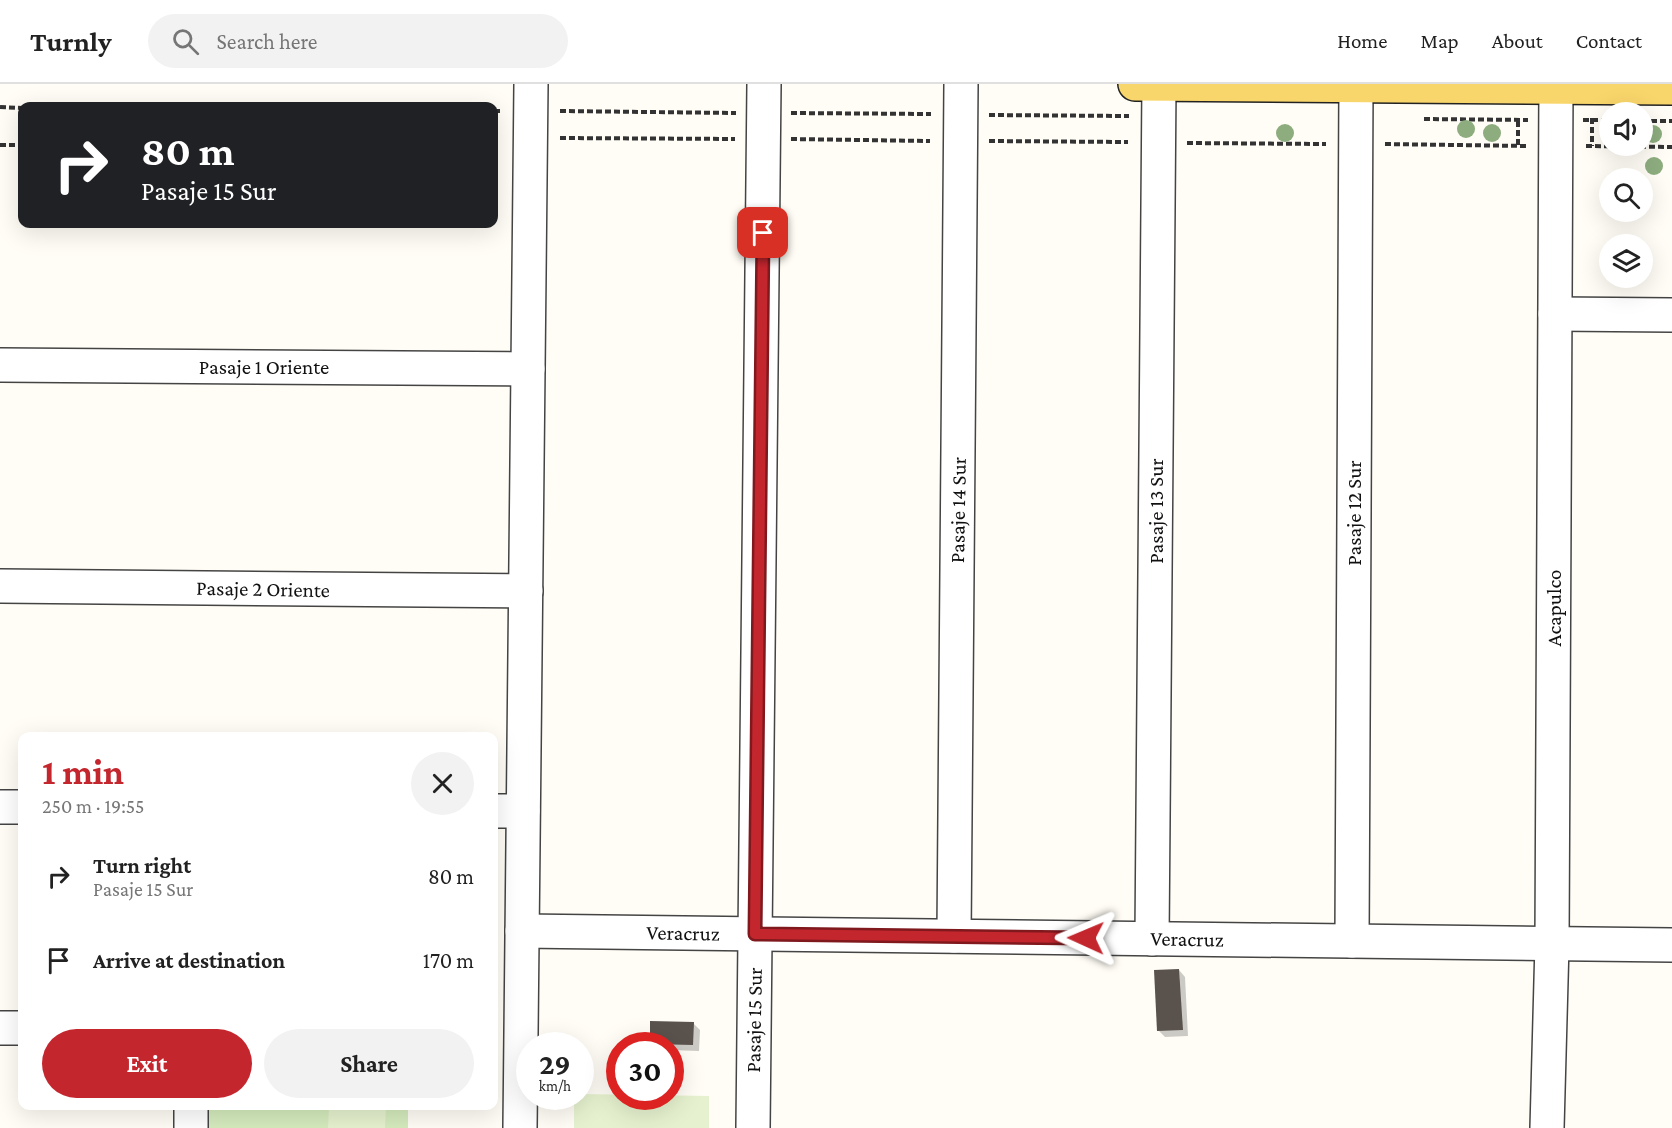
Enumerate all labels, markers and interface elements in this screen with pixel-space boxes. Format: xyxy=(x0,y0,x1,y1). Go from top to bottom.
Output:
search box xyxy=(148,14,568,68)
icon: search xyxy=(169,25,202,58)
text: Turnly xyxy=(30,26,112,57)
text: Search here xyxy=(217,29,318,54)
text: Home xyxy=(1337,29,1387,53)
text: Map xyxy=(1420,29,1459,53)
text: About xyxy=(1492,29,1543,53)
text: Contact xyxy=(1576,29,1642,53)
map controls xyxy=(1599,102,1653,288)
button: sound xyxy=(1599,102,1653,156)
icon: right xyxy=(42,126,120,204)
text: 80 m xyxy=(141,127,235,174)
button: search xyxy=(1599,168,1653,222)
text: Pasaje 15 Sur xyxy=(141,176,277,206)
pin xyxy=(737,207,788,258)
icon: arrive xyxy=(746,216,779,249)
button: layers xyxy=(1599,234,1653,288)
street label: Pasaje 1 Oriente xyxy=(199,355,329,379)
street label: Pasaje 14 Sur xyxy=(945,456,971,563)
street label: Pasaje 13 Sur xyxy=(1144,458,1168,564)
street label: Pasaje 12 Sur xyxy=(1342,460,1366,566)
street label: Acapulco xyxy=(1542,569,1566,647)
street label: Pasaje 2 Oriente xyxy=(196,576,330,602)
text: 1 min xyxy=(42,752,124,792)
button: close xyxy=(411,752,474,815)
text: 250 m · 19:55 xyxy=(42,795,144,817)
text: Turn right xyxy=(93,853,191,878)
icon: right xyxy=(42,860,75,893)
text: 80 m xyxy=(428,864,474,889)
text: Pasaje 15 Sur xyxy=(93,878,193,900)
position arrow xyxy=(1054,906,1118,970)
street label: Veracruz xyxy=(646,920,720,946)
street label: Veracruz xyxy=(1150,926,1224,952)
icon: arrive xyxy=(42,944,75,977)
text: Arrive at destination xyxy=(93,948,285,973)
text: 170 m xyxy=(423,948,474,973)
street label: Pasaje 15 Sur xyxy=(741,967,767,1073)
button: Exit xyxy=(42,1029,252,1098)
button: Share xyxy=(264,1029,474,1098)
speed limit sign: 30 xyxy=(606,1032,684,1110)
text: 29 xyxy=(539,1047,571,1080)
text: km/h xyxy=(539,1078,571,1094)

